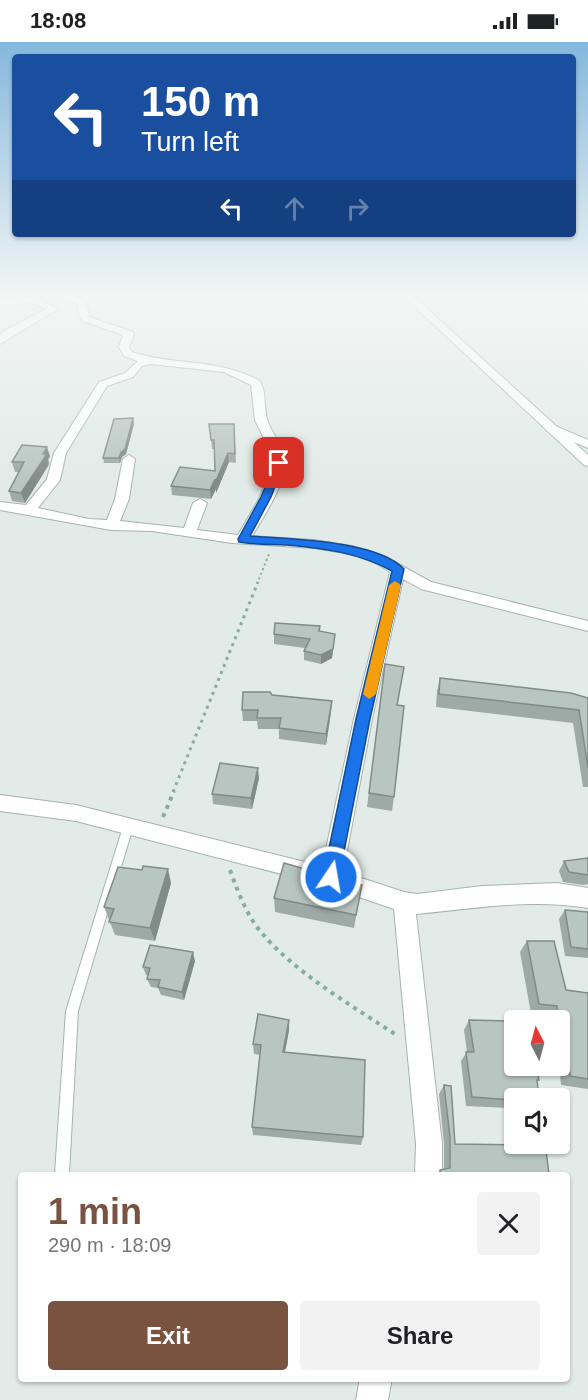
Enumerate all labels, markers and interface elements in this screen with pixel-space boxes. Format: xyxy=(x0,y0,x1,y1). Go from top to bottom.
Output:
text: 18:08 xyxy=(30,8,86,33)
icon: left xyxy=(42,78,120,156)
text: 150 m xyxy=(141,78,260,125)
text: Turn left xyxy=(141,127,239,157)
icon: left xyxy=(215,192,248,225)
icon: ahead xyxy=(278,192,311,225)
icon: right xyxy=(341,192,374,225)
pin xyxy=(253,437,304,488)
icon: arrive xyxy=(262,446,295,479)
position arrow xyxy=(299,845,363,909)
north arrow xyxy=(504,1010,570,1076)
map controls xyxy=(504,1010,570,1154)
button: sound xyxy=(504,1088,570,1154)
text: 1 min xyxy=(48,1191,142,1232)
button: close xyxy=(477,1192,540,1255)
text: 290 m · 18:09 xyxy=(48,1234,171,1256)
button: Exit xyxy=(48,1301,288,1370)
button: Share xyxy=(300,1301,540,1370)

